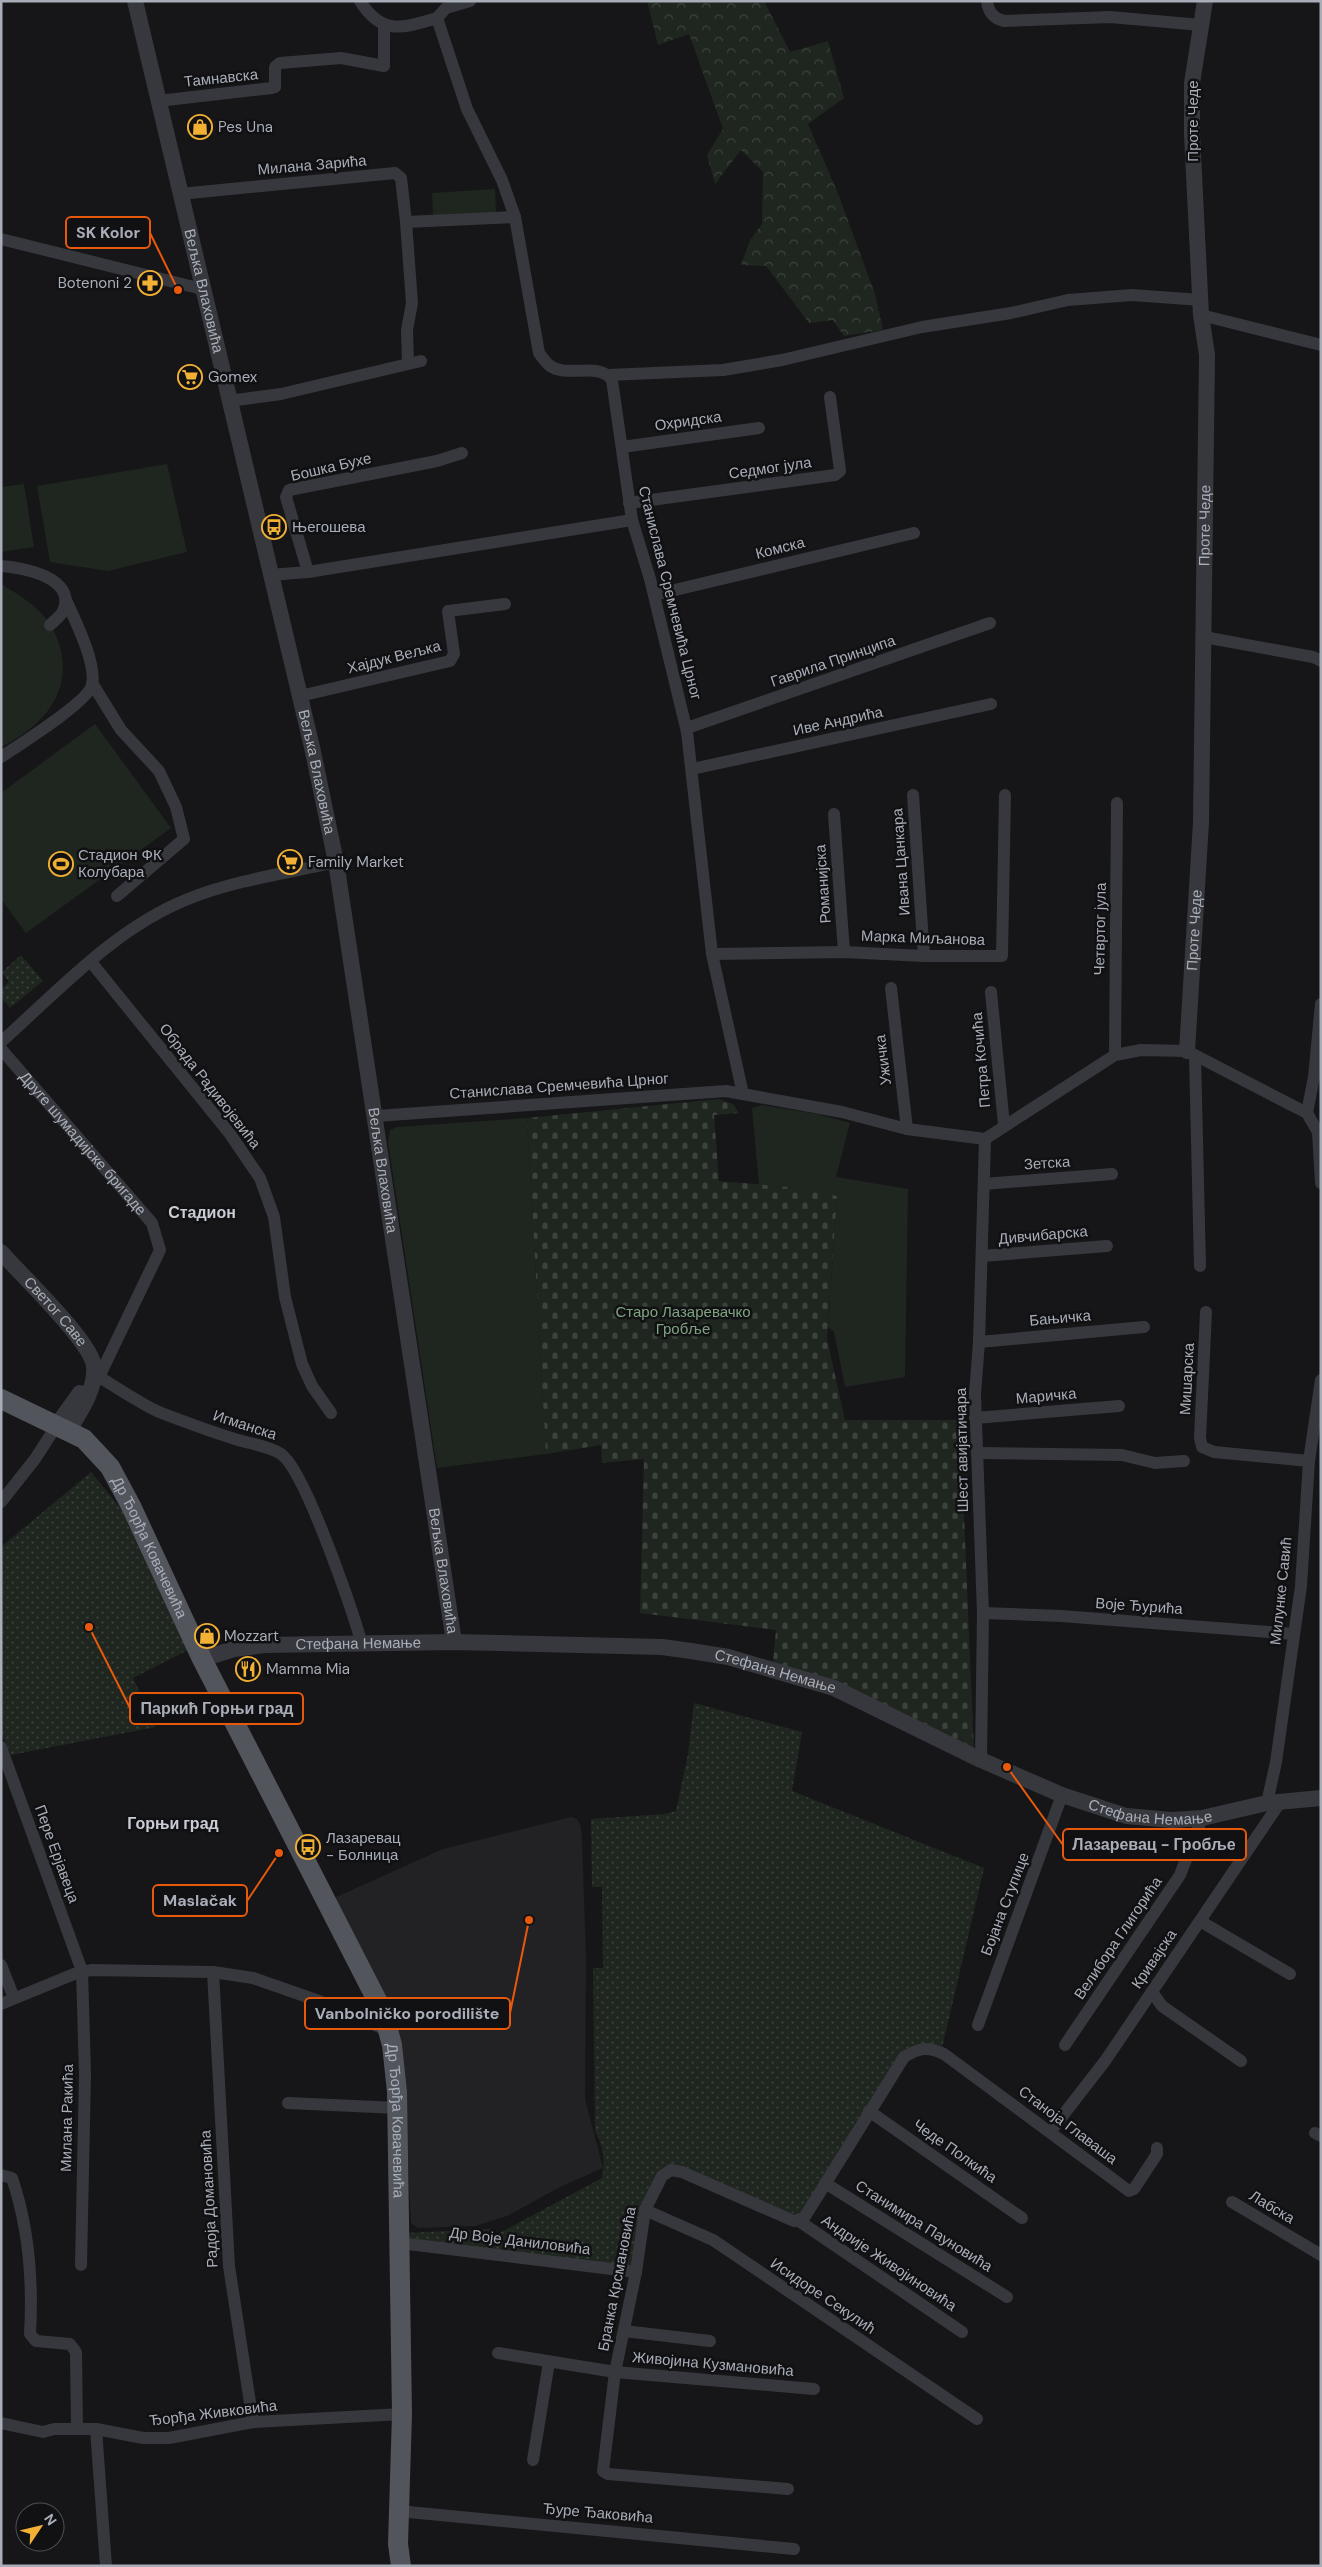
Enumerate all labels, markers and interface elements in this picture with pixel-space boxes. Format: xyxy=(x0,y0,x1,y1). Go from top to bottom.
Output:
street label: Тамнавска xyxy=(183,64,260,92)
street label: Проте Чеде xyxy=(1183,80,1203,162)
shop icon: Pes Una xyxy=(187,114,213,140)
place label: Pes Una xyxy=(218,117,273,137)
street label: Милана Зарића xyxy=(257,150,368,180)
callout: SK Kolor xyxy=(66,217,150,248)
text: SK Kolor xyxy=(76,222,140,243)
street label: Вељка Влаховића xyxy=(179,227,228,356)
pharmacy icon: Botenoni 2 xyxy=(137,270,163,296)
place label: Botenoni 2 xyxy=(58,273,132,293)
supermarket icon: Gomex xyxy=(177,364,203,390)
place label: Gomex xyxy=(208,367,258,387)
street label: Охридска xyxy=(653,406,723,436)
street label: Бошка Бухе xyxy=(289,448,373,486)
street label: Седмог јула xyxy=(727,452,813,484)
street label: Станислава Сремчевића Црног xyxy=(634,484,706,703)
street label: Проте Чеде xyxy=(1194,485,1215,566)
bus stop icon: Његошева xyxy=(261,514,287,540)
place label: Његошева xyxy=(292,517,366,537)
street label: Комска xyxy=(753,532,807,564)
street label: Гаврила Принципа xyxy=(768,630,899,692)
street label: Хајдук Вељка xyxy=(345,636,443,678)
street label: Иве Андрића xyxy=(791,702,885,740)
street label: Вељка Влаховића xyxy=(293,707,340,837)
street label: Ивана Цанкара xyxy=(887,807,915,916)
street label: Романијска xyxy=(810,843,836,924)
place label: Стадион ФК Колубара xyxy=(78,845,162,882)
supermarket icon: Family Market xyxy=(277,849,303,875)
sports icon: Стадион ФК Колубара xyxy=(48,851,74,877)
place label: Family Market xyxy=(308,852,404,872)
street label: Четвртог јула xyxy=(1089,882,1111,976)
street label: Проте Чеде xyxy=(1182,889,1207,971)
street label: Марка Миљанова xyxy=(861,926,986,950)
street label: Петра Кочића xyxy=(967,1011,995,1109)
street label: Обрада Радивојевића xyxy=(155,1019,266,1153)
street label: Ужичка xyxy=(870,1033,896,1086)
street label: Друге шумадијске бригаде xyxy=(15,1067,151,1220)
street label: Станислава Сремчевића Црног xyxy=(449,1068,670,1104)
street label: Вељка Влаховића xyxy=(363,1106,402,1235)
street label: Зетска xyxy=(1023,1151,1071,1175)
district label: Стадион xyxy=(168,1202,236,1223)
street label: Дивчибарска xyxy=(997,1221,1089,1249)
street label: Светог Саве xyxy=(19,1272,92,1351)
park label: Старо Лазаревачко Гробље xyxy=(615,1302,751,1339)
street label: Бањичка xyxy=(1028,1305,1092,1331)
street label: Мишарска xyxy=(1175,1342,1199,1416)
street label: Маричка xyxy=(1015,1383,1078,1409)
street label: Шест авијатичара xyxy=(951,1387,973,1512)
street label: Игманска xyxy=(211,1405,280,1445)
street label: Др Ђорђа Ковачевића xyxy=(107,1473,192,1622)
street label: Вељка Влаховића xyxy=(424,1506,463,1636)
street label: Милунке Савић xyxy=(1265,1536,1297,1646)
street label: Воје Ђурића xyxy=(1095,1593,1184,1619)
shop icon: Mozzart xyxy=(194,1623,220,1649)
place label: Mozzart xyxy=(224,1626,279,1646)
street label: Стефана Немање xyxy=(295,1633,421,1655)
street label: Стефана Немање xyxy=(713,1645,838,1698)
restaurant icon: Mamma Mia xyxy=(235,1656,261,1682)
place label: Mamma Mia xyxy=(266,1659,350,1679)
callout: Паркић Горњи град xyxy=(130,1693,303,1724)
text: Паркић Горњи град xyxy=(141,1698,293,1719)
street label: Стефана Немање xyxy=(1086,1794,1214,1830)
street label: Пере Ерјавеца xyxy=(30,1802,84,1906)
district label: Горњи град xyxy=(127,1813,219,1834)
place label: Лазаревац - Болница xyxy=(326,1828,401,1865)
callout: Лазаревац - Гробље xyxy=(1063,1829,1246,1860)
bus stop icon: Лазаревац - Болница xyxy=(295,1834,321,1860)
text: Лазаревац - Гробље xyxy=(1072,1834,1236,1855)
street label: Бојана Ступице xyxy=(976,1849,1034,1959)
street label: Велибора Глигорића xyxy=(1069,1872,1167,2003)
callout: Maslačak xyxy=(153,1885,247,1916)
text: Maslačak xyxy=(163,1890,238,1911)
street label: Кривајска xyxy=(1127,1925,1182,1993)
callout: Vanbolničko porodilište xyxy=(305,1998,510,2029)
text: Vanbolničko porodilište xyxy=(315,2003,499,2024)
street label: Др Ђорђа Ковачевића xyxy=(382,2042,409,2199)
street label: Милана Ракића xyxy=(56,2063,78,2172)
street label: Станоја Главаша xyxy=(1014,2081,1122,2169)
street label: Чеде Полкића xyxy=(909,2115,1002,2188)
street label: Радоја Домановића xyxy=(195,2129,223,2268)
street label: Станимира Пауновића xyxy=(852,2176,997,2277)
street label: Лабска xyxy=(1246,2186,1299,2229)
street label: Бранка Крсмановића xyxy=(593,2204,641,2353)
street label: Андрије Живојиновића xyxy=(817,2210,961,2316)
street label: Др Воје Даниловића xyxy=(448,2222,592,2260)
street label: Исидоре Секулић xyxy=(766,2253,880,2339)
street label: Живојина Кузмановића xyxy=(631,2347,795,2381)
street label: Ђорђа Живковића xyxy=(148,2395,279,2431)
street label: Ђуре Ђаковића xyxy=(542,2498,655,2528)
north arrow xyxy=(15,2502,65,2552)
text: N xyxy=(40,2510,61,2529)

